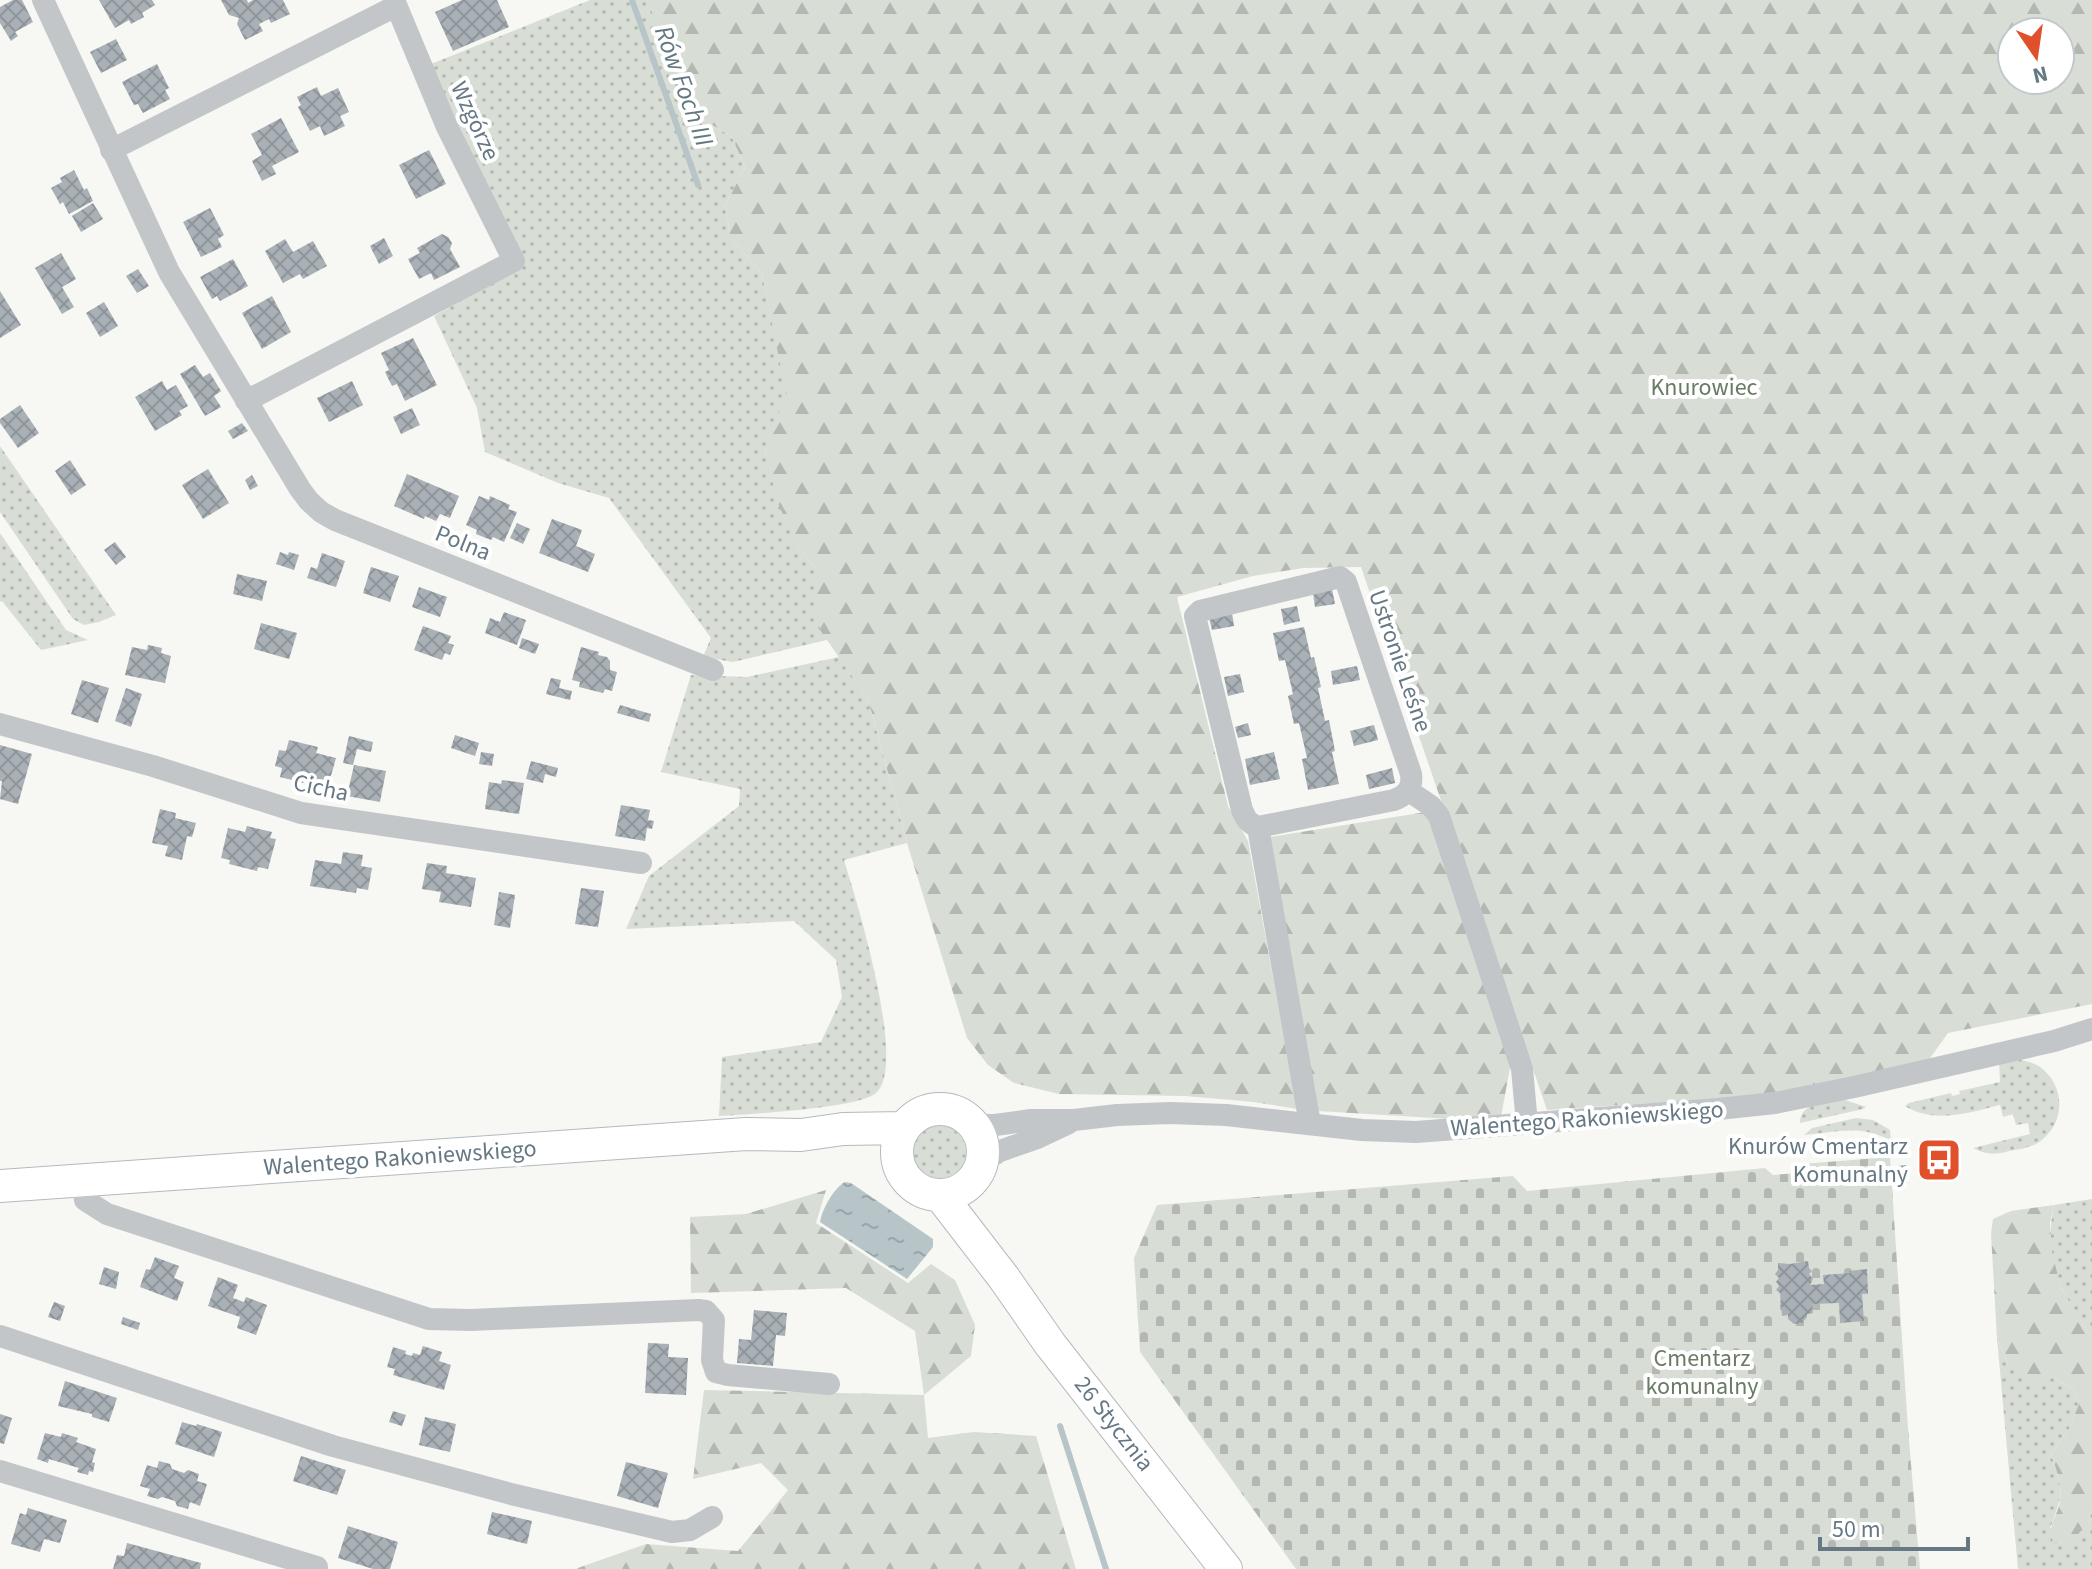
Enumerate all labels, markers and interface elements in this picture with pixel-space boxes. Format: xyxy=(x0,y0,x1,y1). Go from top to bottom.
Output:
north arrow xyxy=(1996,16,2076,96)
water label: Rów Foch III xyxy=(645,21,723,152)
text: N xyxy=(2030,57,2051,92)
street label: Wzgórze xyxy=(441,76,509,166)
park label: Knurowiec xyxy=(1650,370,1758,405)
street label: Polna xyxy=(430,516,496,570)
street label: Ustronie Leśne xyxy=(1359,585,1441,737)
street label: Cicha xyxy=(290,765,352,811)
street label: Walentego Rakoniewskiego xyxy=(1449,1092,1725,1146)
place label: Knurów Cmentarz Komunalny xyxy=(1728,1129,1908,1192)
street label: Walentego Rakoniewskiego xyxy=(262,1131,538,1185)
bus stop icon: Knurów Cmentarz Komunalny xyxy=(1915,1136,1963,1184)
park label: Cmentarz komunalny xyxy=(1645,1341,1759,1404)
street label: 26 Stycznia xyxy=(1066,1369,1162,1479)
scale bar xyxy=(1820,1501,1968,1551)
text: 50 m xyxy=(1832,1512,1881,1547)

